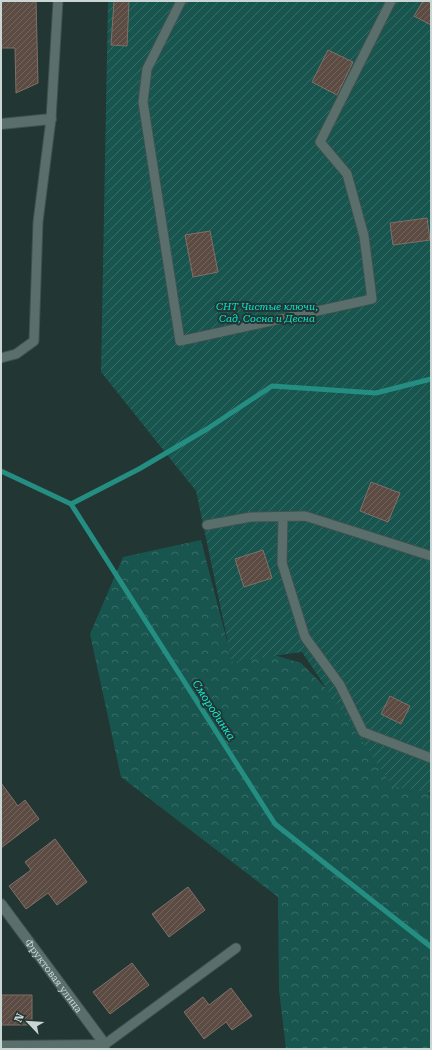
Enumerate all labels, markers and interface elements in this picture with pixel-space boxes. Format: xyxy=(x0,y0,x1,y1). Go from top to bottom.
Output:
park label: СНТ Чистые ключи, Сад, Сосна и Десна xyxy=(216,301,318,324)
water label: Смородинка xyxy=(189,678,238,743)
street label: Фруктовая улица xyxy=(23,937,85,1015)
north arrow xyxy=(8,1002,48,1042)
text: N xyxy=(12,1011,27,1025)

